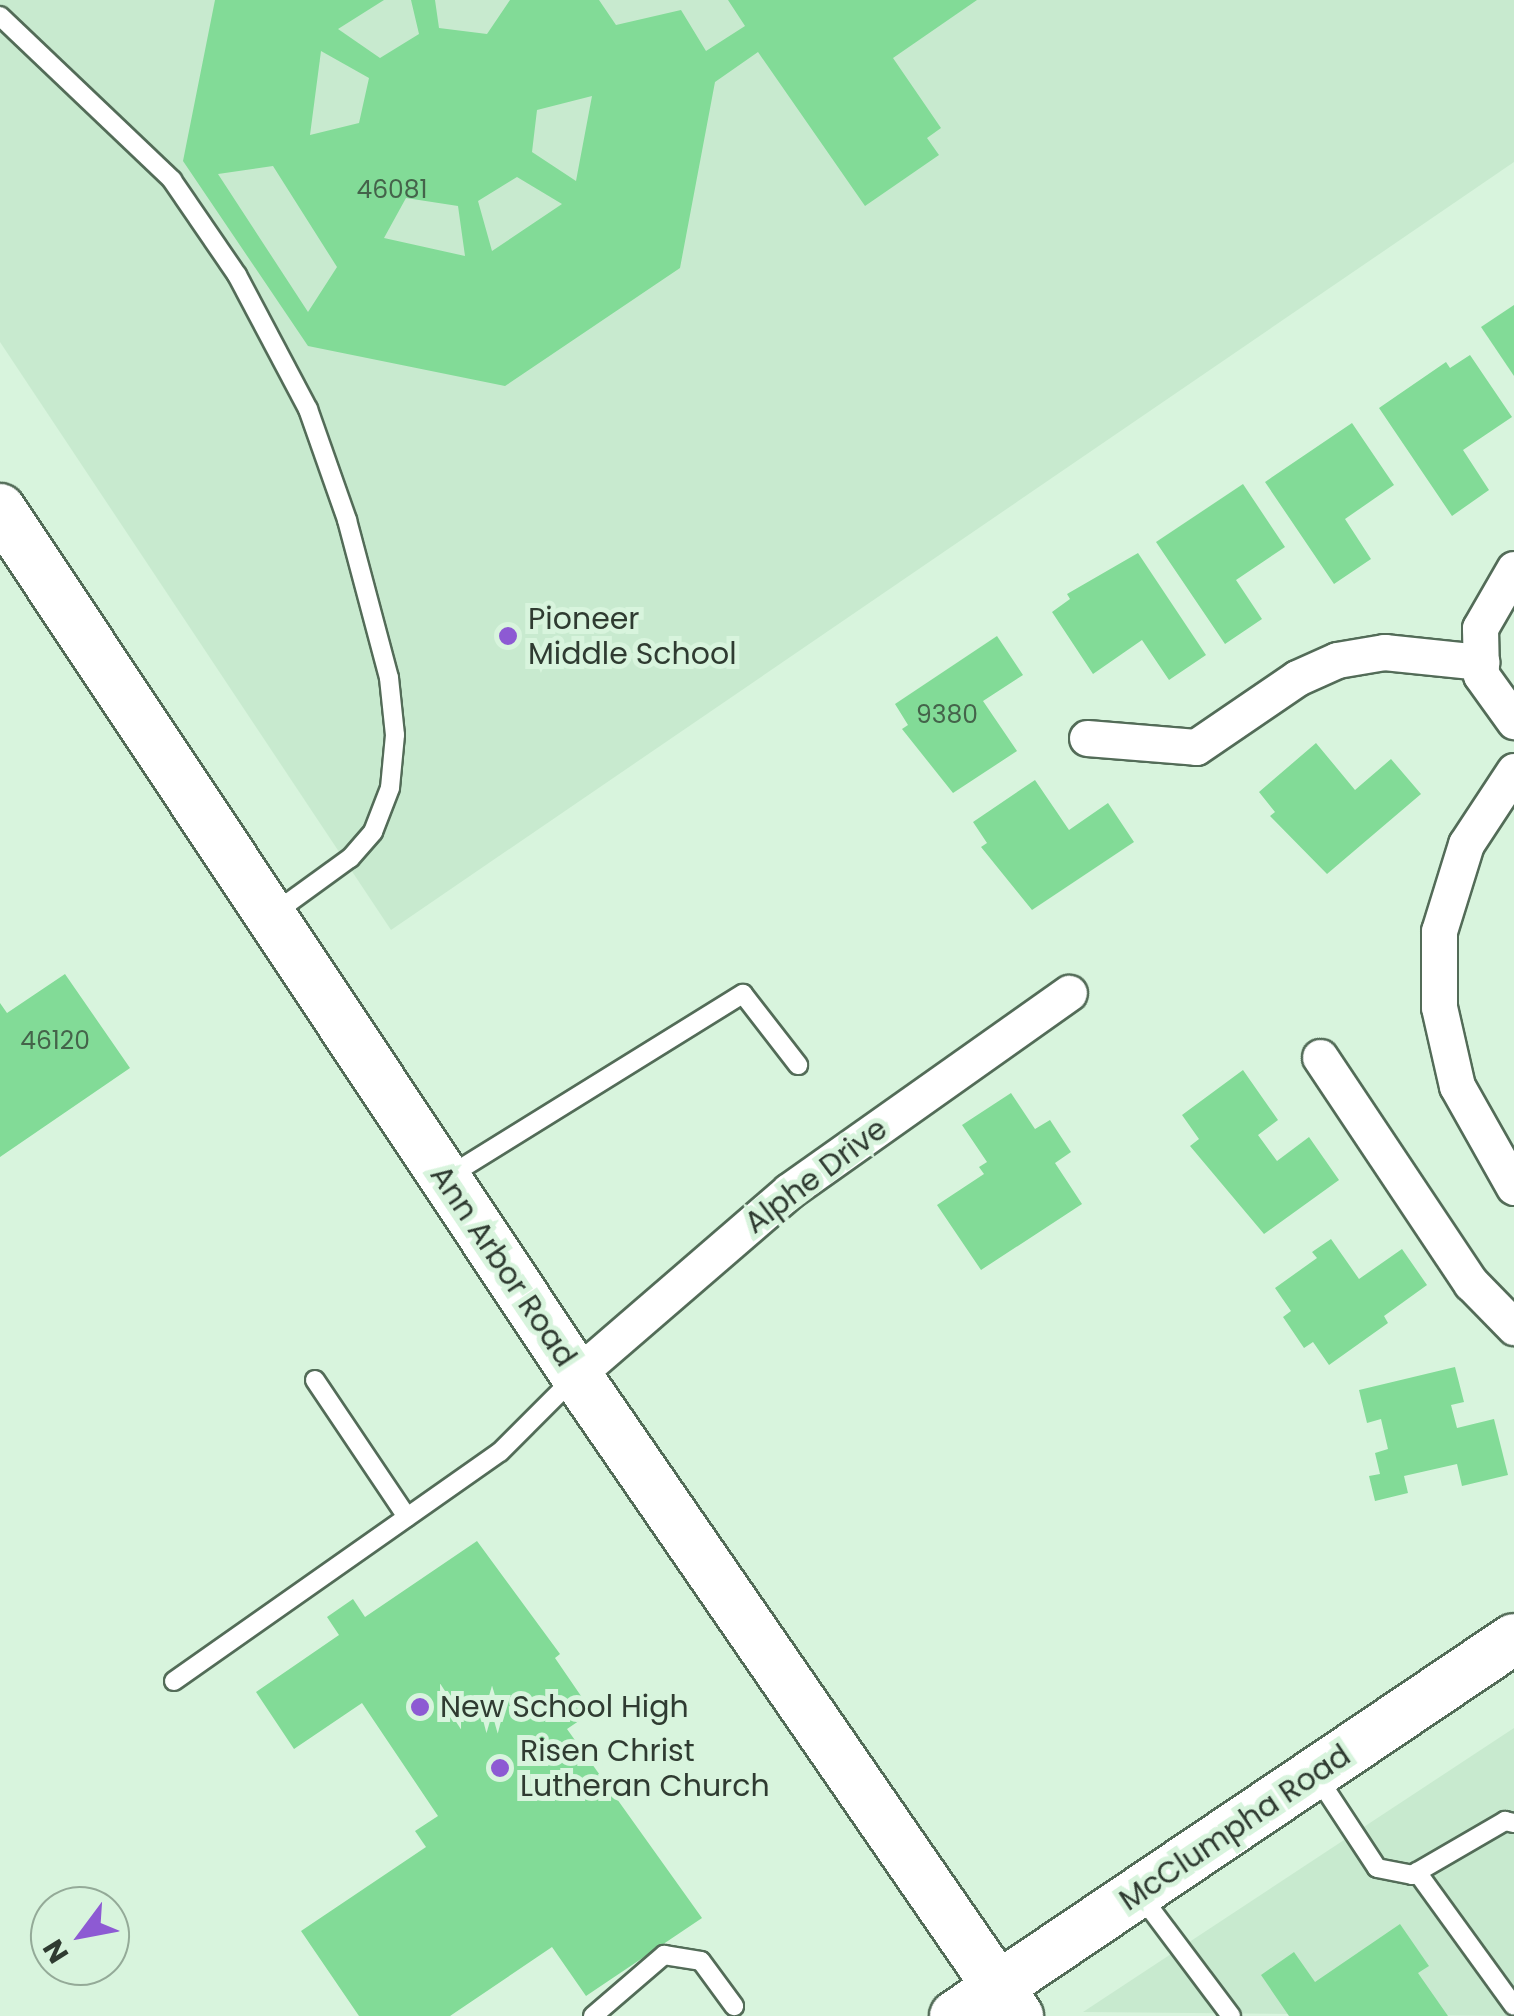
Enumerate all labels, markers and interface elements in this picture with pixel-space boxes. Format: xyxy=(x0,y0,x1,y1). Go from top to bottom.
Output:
house number: 46081 xyxy=(356,175,428,205)
place label: Pioneer Middle School xyxy=(528,601,737,672)
marker: Pioneer Middle School xyxy=(497,625,519,647)
house number: 9380 xyxy=(916,700,978,730)
house number: 46120 xyxy=(20,1026,90,1056)
street label: Alphe Drive xyxy=(738,1111,894,1241)
street label: Ann Arbor Road xyxy=(422,1159,584,1373)
place label: New School High xyxy=(440,1689,689,1725)
marker: New School High xyxy=(409,1696,431,1718)
place label: Risen Christ Lutheran Church xyxy=(520,1733,770,1804)
street label: McClumpha Road xyxy=(1113,1737,1357,1919)
marker: Risen Christ Lutheran Church xyxy=(489,1757,511,1779)
north arrow xyxy=(30,1886,130,1986)
text: N xyxy=(34,1932,78,1970)

